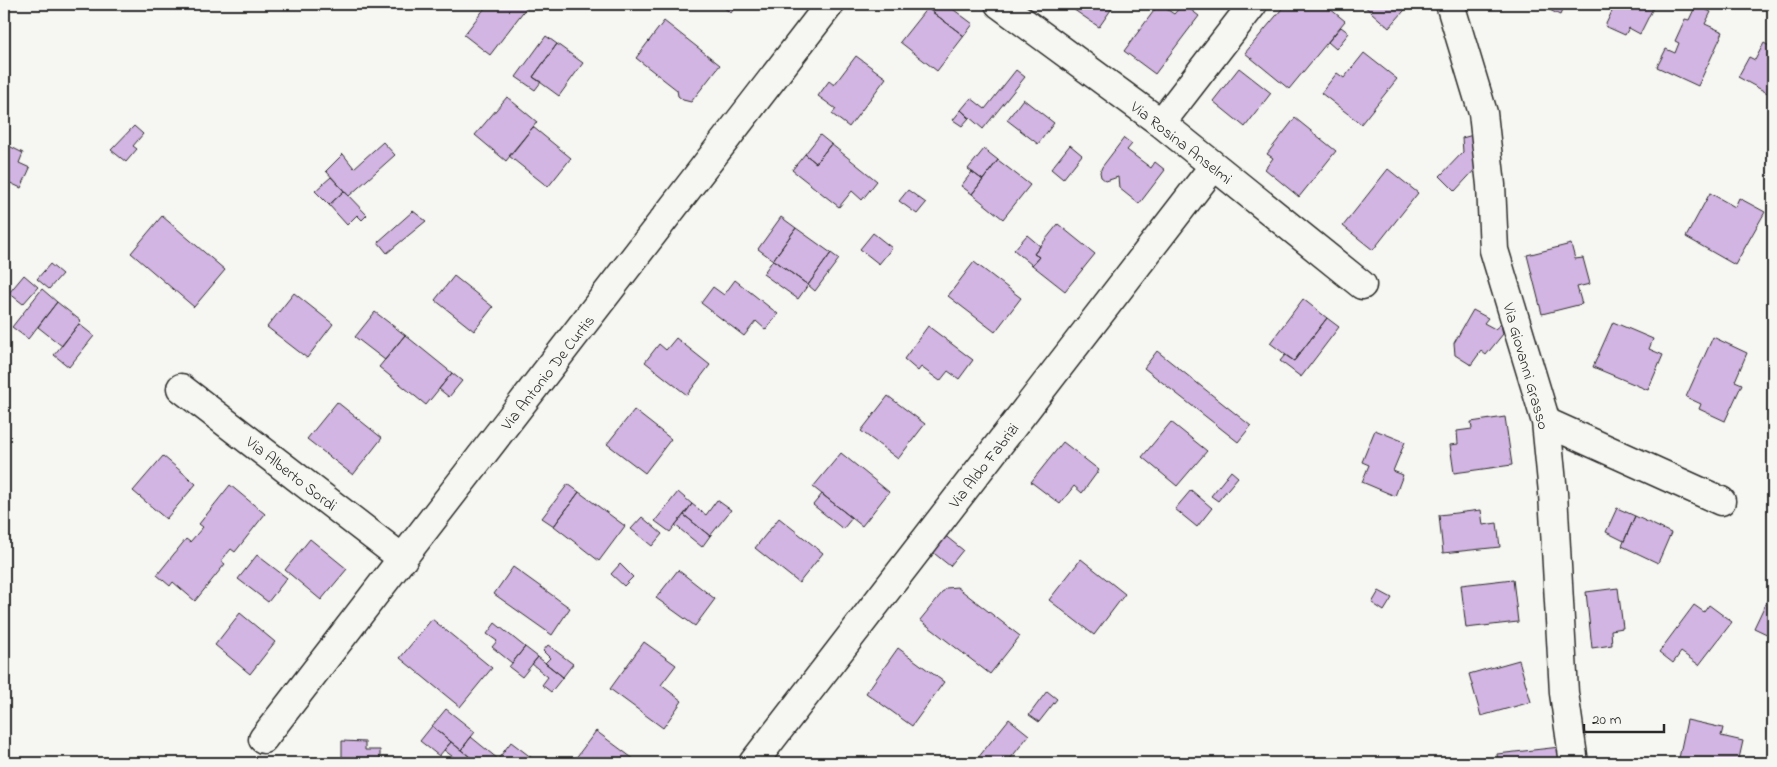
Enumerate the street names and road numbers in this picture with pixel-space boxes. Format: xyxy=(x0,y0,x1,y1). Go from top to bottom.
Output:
street label: Via Rosina Anselmi xyxy=(1124,95,1237,191)
street label: Via Giovanni Grasso xyxy=(1495,299,1555,433)
street label: Via Antonio De Curtis xyxy=(495,310,601,437)
street label: Via Aldo Fabrizi xyxy=(943,418,1026,515)
street label: Via Alberto Sordi xyxy=(239,431,342,518)

